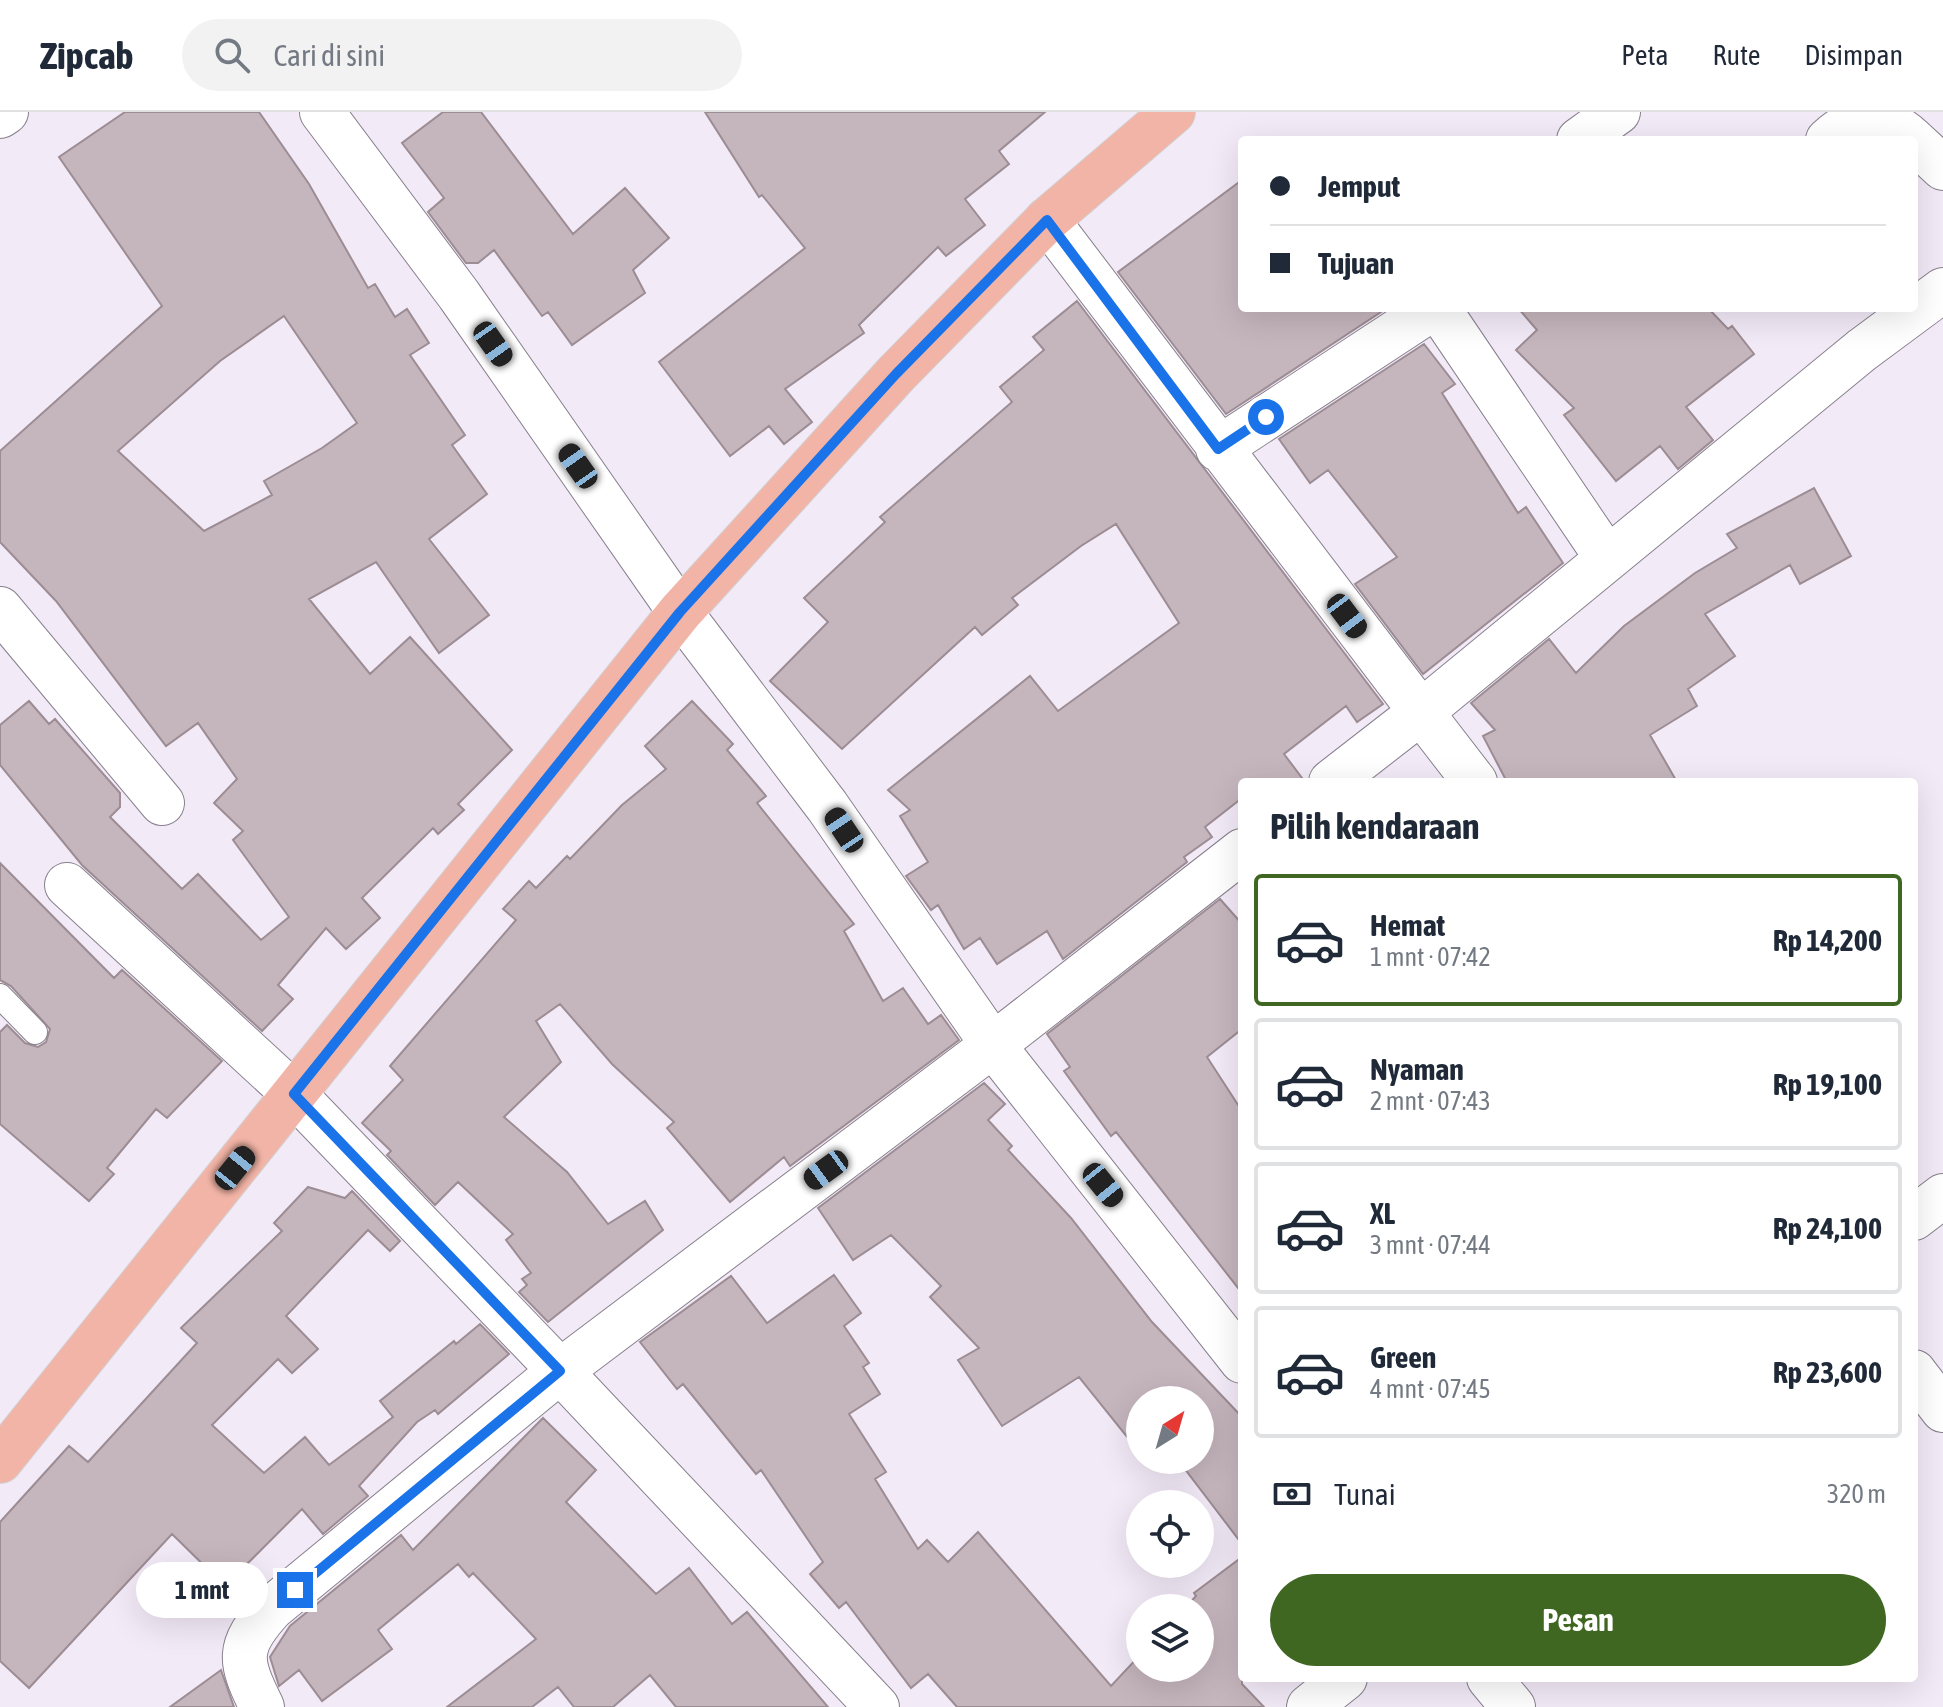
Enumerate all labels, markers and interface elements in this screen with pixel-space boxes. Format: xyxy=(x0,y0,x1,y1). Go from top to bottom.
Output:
search box xyxy=(182,19,742,91)
icon: search xyxy=(210,33,254,77)
text: Zipcab xyxy=(40,34,134,77)
text: Cari di sini xyxy=(274,38,385,72)
text: Peta xyxy=(1621,39,1668,71)
text: Rute xyxy=(1712,39,1761,71)
text: Disimpan xyxy=(1805,39,1903,71)
text: Jemput xyxy=(1318,169,1400,203)
text: Tujuan xyxy=(1318,246,1394,280)
car xyxy=(469,317,517,371)
route start xyxy=(1248,399,1284,435)
car xyxy=(554,439,602,493)
car xyxy=(1323,590,1371,642)
car xyxy=(821,803,867,857)
text: Pilih kendaraan xyxy=(1270,805,1479,847)
icon: car xyxy=(1274,904,1346,976)
text: Hemat xyxy=(1370,908,1445,942)
text: Rp 14,200 xyxy=(1773,923,1882,957)
text: 1 mnt · 07:42 xyxy=(1370,942,1491,972)
icon: car xyxy=(1274,1048,1346,1120)
text: Nyaman xyxy=(1370,1052,1464,1086)
text: Rp 19,100 xyxy=(1773,1067,1882,1101)
text: 2 mnt · 07:43 xyxy=(1370,1086,1491,1116)
car xyxy=(211,1142,259,1194)
car xyxy=(800,1146,852,1194)
car xyxy=(1079,1159,1127,1211)
icon: car xyxy=(1274,1192,1346,1264)
text: XL xyxy=(1370,1196,1395,1230)
text: Rp 24,100 xyxy=(1773,1211,1882,1245)
text: 3 mnt · 07:44 xyxy=(1370,1230,1491,1260)
icon: car xyxy=(1274,1336,1346,1408)
text: Green xyxy=(1370,1340,1436,1374)
text: Rp 23,600 xyxy=(1773,1355,1882,1389)
text: 4 mnt · 07:45 xyxy=(1370,1374,1491,1404)
north arrow xyxy=(1126,1386,1214,1474)
map controls xyxy=(1126,1386,1214,1682)
icon: cash xyxy=(1270,1472,1314,1516)
text: Tunai xyxy=(1334,1477,1396,1511)
text: 320 m xyxy=(1827,1479,1886,1509)
button: locate xyxy=(1126,1490,1214,1578)
callout: 1 mnt xyxy=(135,1562,267,1618)
route end xyxy=(277,1572,313,1608)
button: Pesan xyxy=(1270,1574,1886,1666)
text: 1 mnt xyxy=(175,1575,229,1605)
button: layers xyxy=(1126,1594,1214,1682)

